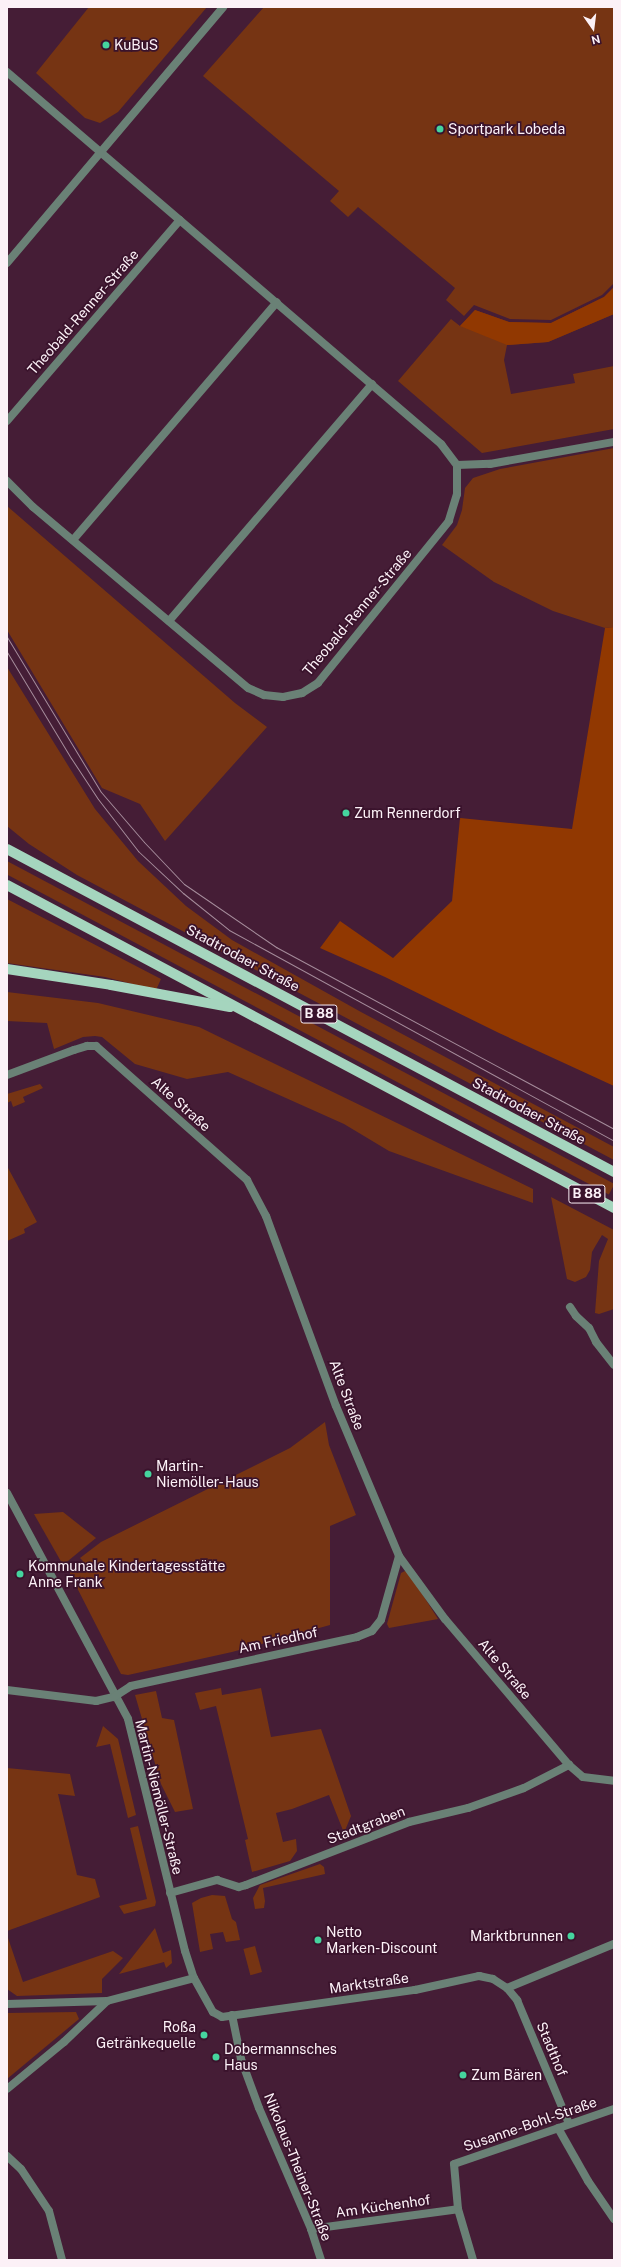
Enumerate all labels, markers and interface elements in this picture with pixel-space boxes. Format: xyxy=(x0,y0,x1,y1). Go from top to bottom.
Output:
north arrow xyxy=(573,8,613,48)
text: N xyxy=(590,33,602,47)
place label: KuBuS xyxy=(114,37,158,53)
marker: KuBuS xyxy=(101,40,111,50)
place label: Sportpark Lobeda xyxy=(448,121,565,137)
marker: Sportpark Lobeda xyxy=(435,124,445,134)
street label: Theobald-Renner-Straße xyxy=(24,246,142,378)
street label: Theobald-Renner-Straße xyxy=(299,545,415,679)
place label: Zum Rennerdorf xyxy=(354,805,461,821)
marker: Zum Rennerdorf xyxy=(341,808,351,818)
street label: Stadtrodaer Straße xyxy=(183,921,303,995)
road number: B 88 xyxy=(300,1003,338,1025)
street label: Alte Straße xyxy=(148,1073,214,1135)
street label: Stadtrodaer Straße xyxy=(469,1074,589,1148)
road number: B 88 xyxy=(568,1183,606,1205)
street label: Alte Straße xyxy=(326,1357,368,1433)
place label: Martin- Niemöller- Haus xyxy=(156,1458,261,1490)
marker: Martin- Niemöller- Haus xyxy=(143,1469,153,1479)
place label: Kommunale Kindertagesstätte Anne Frank xyxy=(28,1558,226,1590)
marker: Kommunale Kindertagesstätte Anne Frank xyxy=(15,1569,25,1579)
street label: Am Friedhof xyxy=(237,1623,319,1657)
street label: Alte Straße xyxy=(475,1635,535,1703)
street label: Martin-Niemöller-Straße xyxy=(132,1718,186,1876)
street label: Stadtgraben xyxy=(325,1802,407,1848)
place label: Netto Marken-Discount xyxy=(326,1924,438,1956)
place label: Marktbrunnen xyxy=(470,1928,563,1944)
marker: Marktbrunnen xyxy=(566,1931,576,1941)
marker: Netto Marken-Discount xyxy=(313,1935,323,1945)
street label: Marktstraße xyxy=(328,1969,410,1997)
place label: Roßa Getränkequelle xyxy=(96,2019,196,2052)
street label: Stadthof xyxy=(533,2019,571,2079)
marker: Roßa Getränkequelle xyxy=(199,2030,209,2040)
place label: Dobermannsches Haus xyxy=(224,2041,337,2074)
marker: Dobermannsches Haus xyxy=(211,2052,221,2062)
place label: Zum Bären xyxy=(471,2067,542,2083)
marker: Zum Bären xyxy=(458,2070,468,2080)
street label: Nikolaus-Theiner-Straße xyxy=(261,2091,335,2243)
street label: Susanne-Bohl-Straße xyxy=(461,2093,599,2155)
street label: Am Küchenhof xyxy=(335,2191,431,2221)

